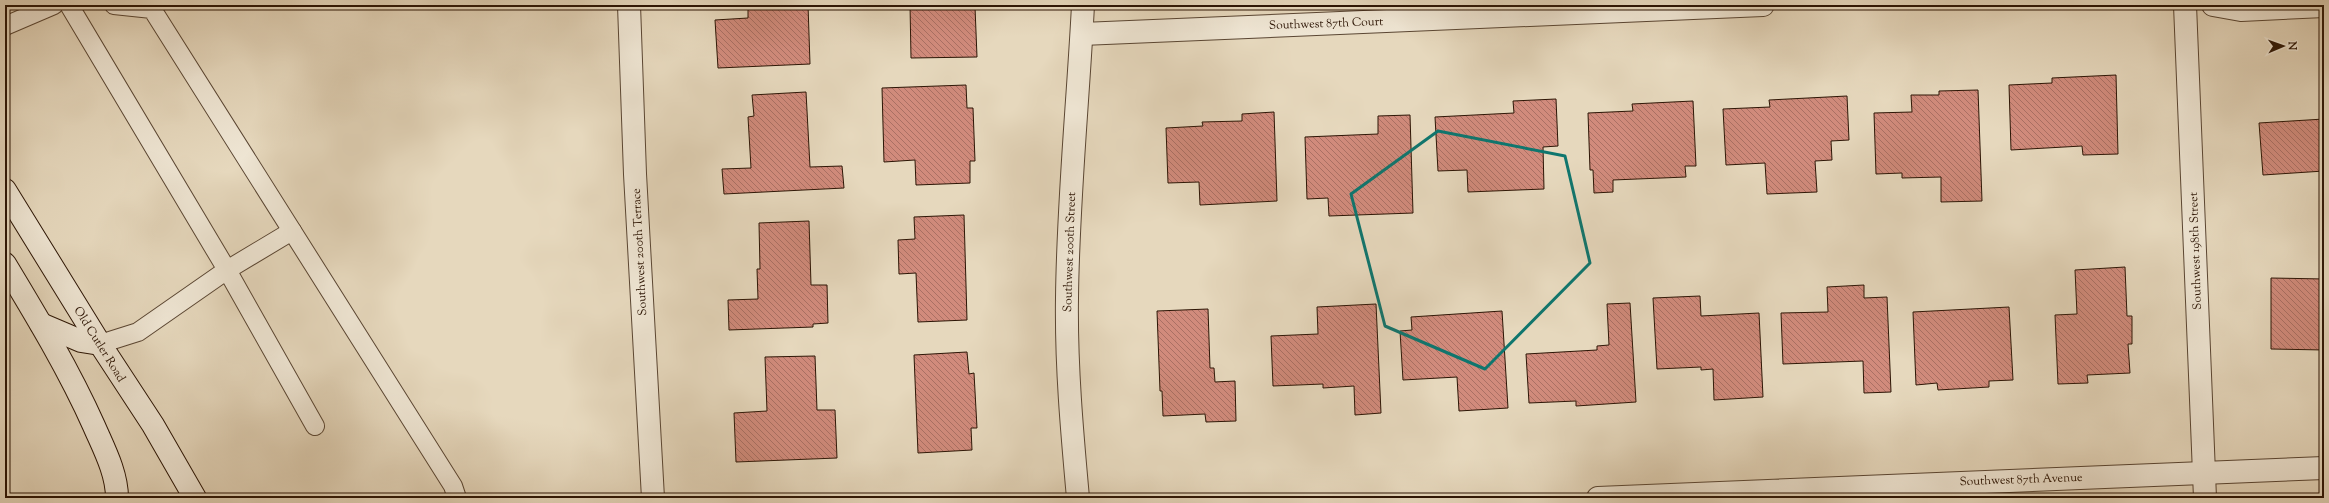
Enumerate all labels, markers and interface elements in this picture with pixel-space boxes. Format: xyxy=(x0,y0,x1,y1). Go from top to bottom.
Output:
street label: Southwest 87th Court xyxy=(1269,13,1384,35)
north arrow xyxy=(2263,26,2303,66)
text: N xyxy=(2284,40,2300,51)
street label: Southwest 200th Terrace xyxy=(628,187,652,316)
street label: Southwest 200th Street xyxy=(1059,192,1081,312)
street label: Southwest 198th Street xyxy=(2185,192,2207,310)
street label: Old Cutler Road xyxy=(69,303,130,386)
street label: Southwest 87th Avenue xyxy=(1959,469,2083,491)

